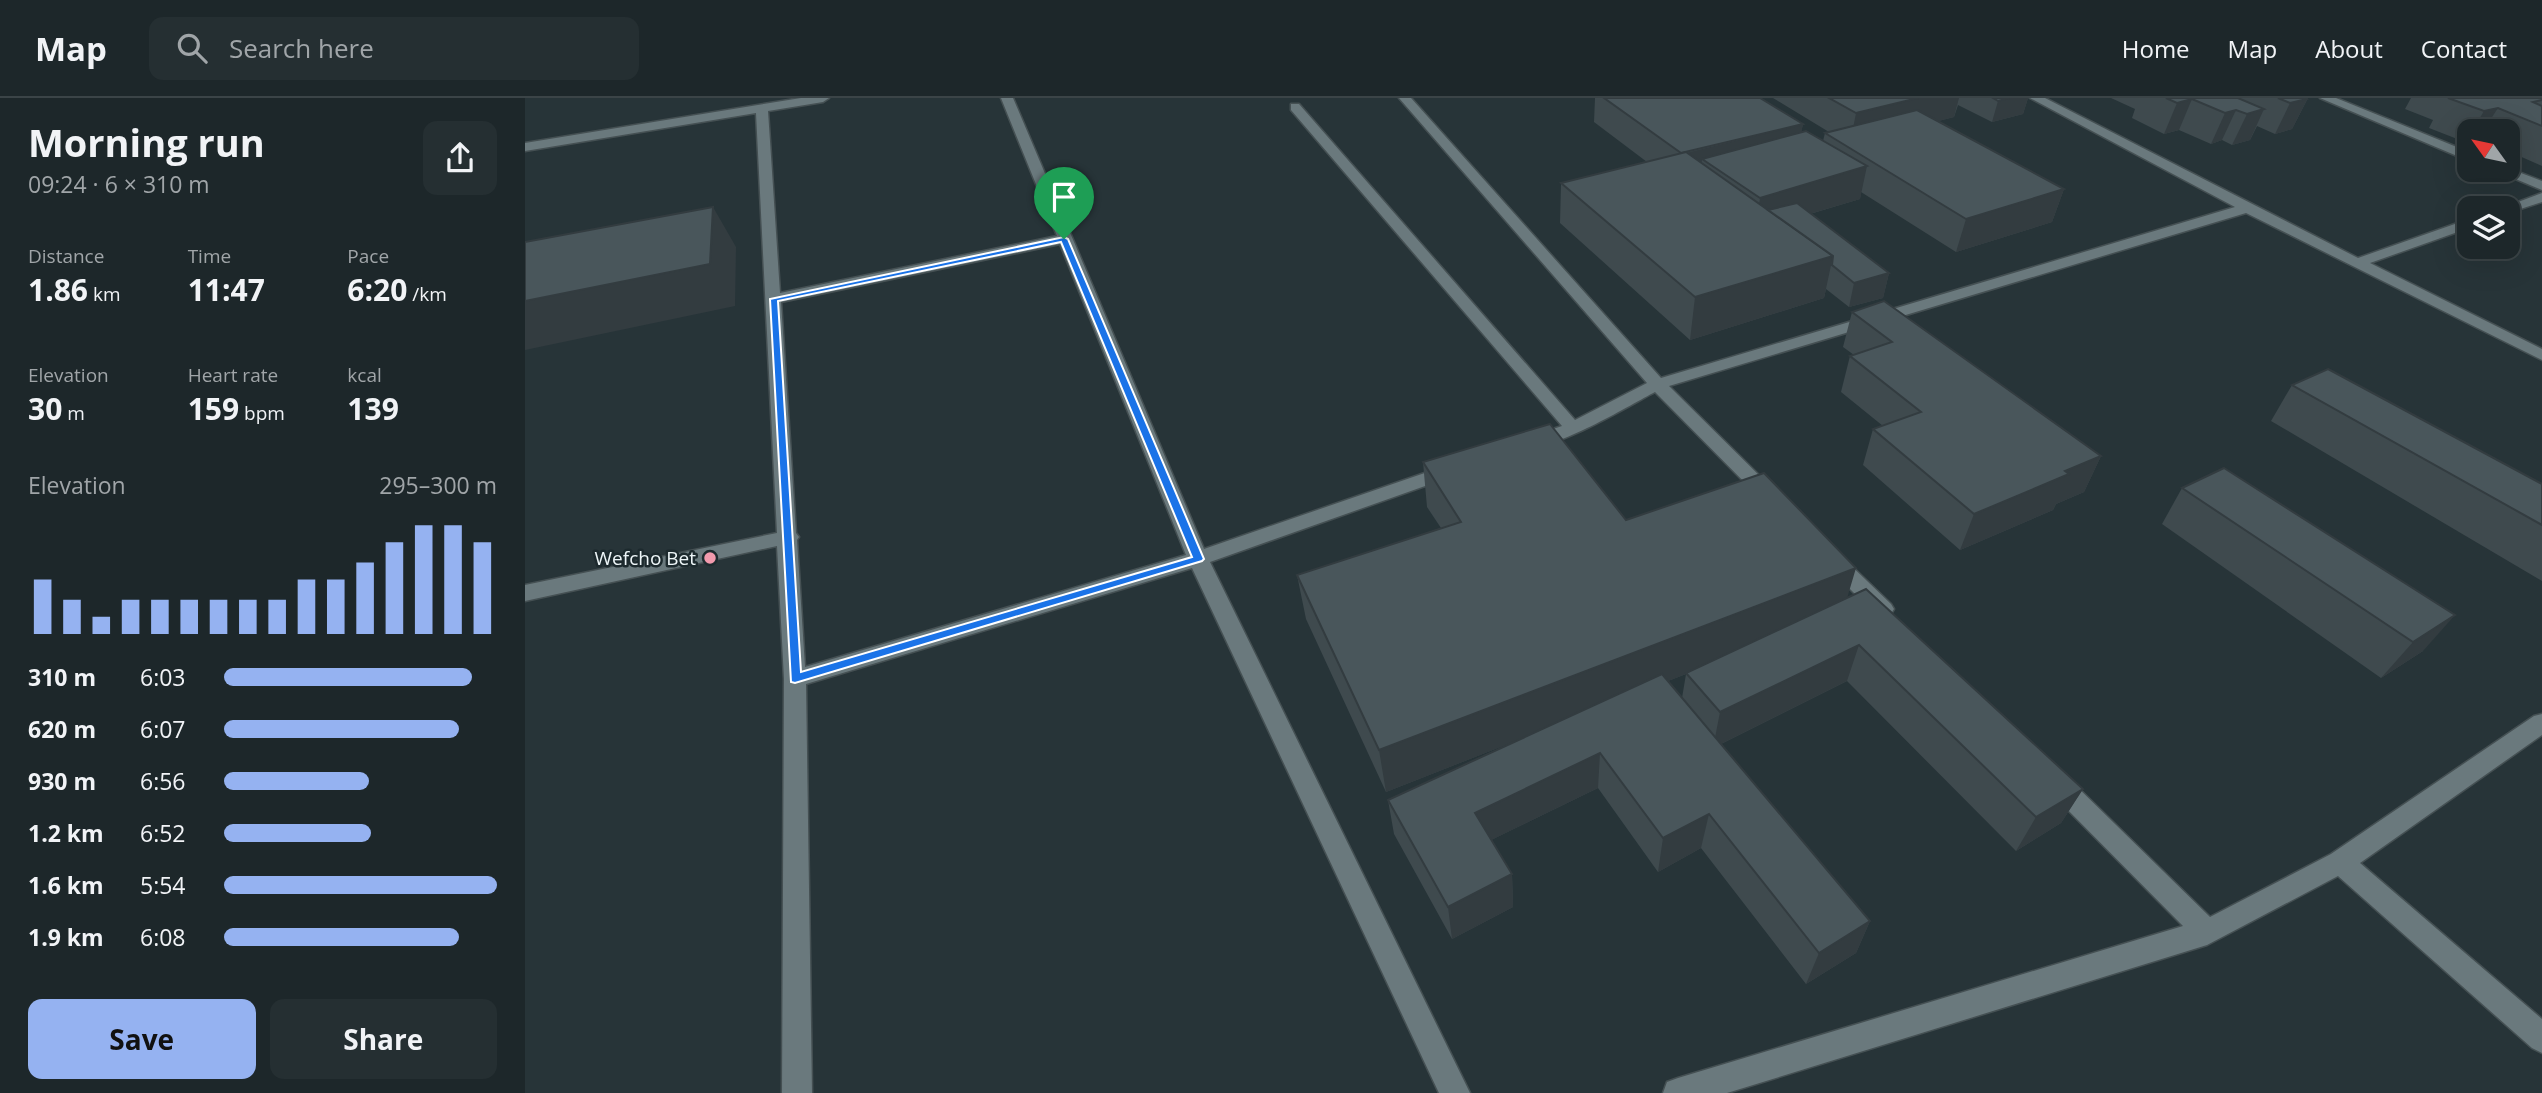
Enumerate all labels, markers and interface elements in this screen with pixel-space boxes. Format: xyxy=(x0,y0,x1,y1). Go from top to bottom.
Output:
search box xyxy=(149,17,639,80)
text: Map xyxy=(35,26,107,71)
icon: search xyxy=(173,29,211,67)
text: Search here xyxy=(229,30,374,66)
text: Home xyxy=(2122,32,2190,65)
text: Map xyxy=(2228,32,2277,65)
text: About xyxy=(2315,32,2383,65)
text: Contact xyxy=(2421,32,2507,65)
text: Morning run xyxy=(28,116,265,168)
north arrow xyxy=(2457,119,2520,182)
map controls xyxy=(2457,119,2520,259)
button: share xyxy=(423,121,497,195)
pin xyxy=(1034,167,1094,239)
text: 09:24 · 6 × 310 m xyxy=(28,168,210,200)
icon: arrive xyxy=(1045,178,1083,216)
button: layers xyxy=(2457,196,2520,259)
text: Distance xyxy=(28,243,104,269)
text: Time xyxy=(188,243,231,269)
text: Pace xyxy=(347,243,389,269)
text: 1.86 xyxy=(28,269,88,310)
text: 11:47 xyxy=(188,269,265,310)
text: 6:20 xyxy=(347,269,407,310)
text: km xyxy=(88,281,121,307)
text: /km xyxy=(407,281,447,307)
text: Elevation xyxy=(28,362,109,388)
text: Heart rate xyxy=(188,362,278,388)
text: kcal xyxy=(347,362,382,388)
text: 30 xyxy=(28,388,62,429)
text: 159 xyxy=(188,388,239,429)
text: 139 xyxy=(347,388,399,429)
text: m xyxy=(62,400,85,426)
text: bpm xyxy=(239,400,285,426)
text: Elevation xyxy=(28,469,126,501)
text: 295–300 m xyxy=(379,469,497,501)
place label: Wefcho Bet xyxy=(595,545,696,571)
marker: Wefcho Bet xyxy=(702,550,718,566)
text: 310 m xyxy=(28,661,96,693)
text: 6:03 xyxy=(140,661,186,693)
text: 620 m xyxy=(28,713,96,745)
text: 6:07 xyxy=(140,713,186,745)
text: 930 m xyxy=(28,765,96,797)
text: 6:56 xyxy=(140,765,186,797)
text: 1.2 km xyxy=(28,817,104,849)
text: 6:52 xyxy=(140,817,186,849)
text: 1.6 km xyxy=(28,869,104,901)
text: 5:54 xyxy=(140,869,186,901)
text: 1.9 km xyxy=(28,921,104,953)
text: 6:08 xyxy=(140,921,186,953)
button: Save xyxy=(28,999,256,1079)
button: Share xyxy=(270,999,497,1079)

